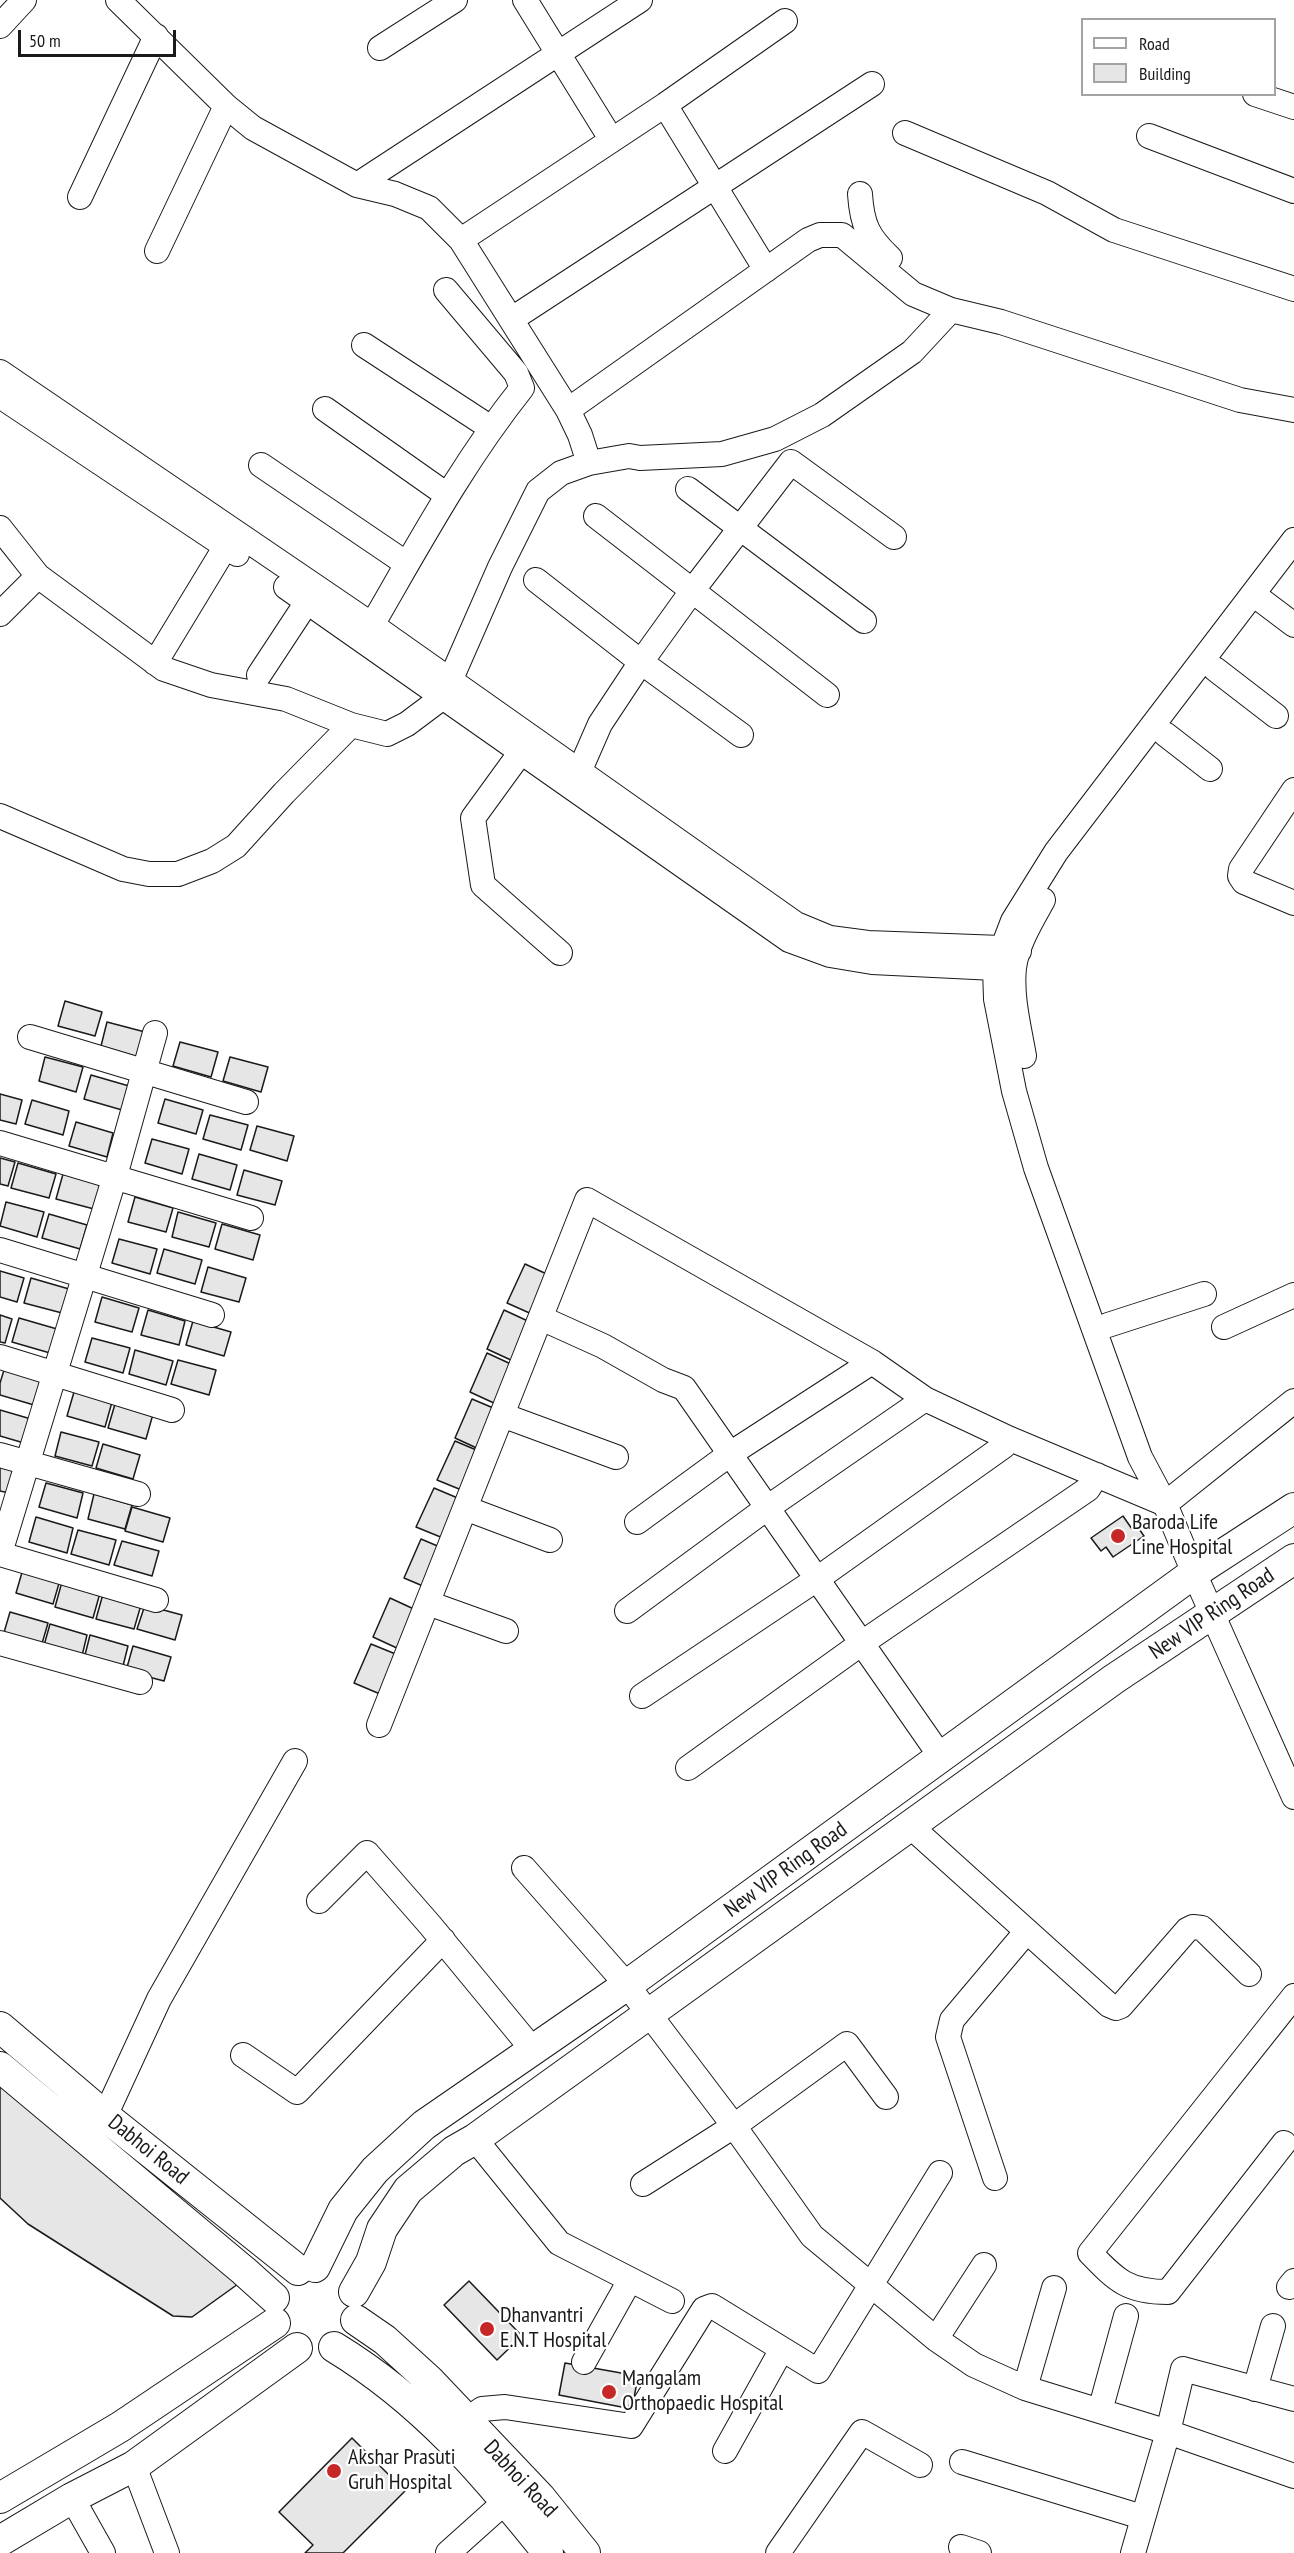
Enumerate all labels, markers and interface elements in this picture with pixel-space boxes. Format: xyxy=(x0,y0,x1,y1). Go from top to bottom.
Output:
scale bar xyxy=(21,18,178,56)
legend xyxy=(1081,18,1276,96)
text: 50 m xyxy=(29,29,61,52)
text: Road xyxy=(1139,32,1170,55)
text: Building xyxy=(1139,62,1191,85)
place label: Baroda Life Line Hospital xyxy=(1132,1510,1232,1562)
marker: Baroda Life Line Hospital xyxy=(1109,1527,1127,1545)
street label: New VIP Ring Road xyxy=(1145,1563,1279,1665)
street label: New VIP Ring Road xyxy=(720,1817,852,1923)
street label: Dabhoi Road xyxy=(102,2110,194,2190)
place label: Dhanvantri E.N.T Hospital xyxy=(500,2303,606,2354)
marker: Dhanvantri E.N.T Hospital xyxy=(478,2320,496,2338)
place label: Mangalam Orthopaedic Hospital xyxy=(622,2366,783,2418)
marker: Mangalam Orthopaedic Hospital xyxy=(600,2383,618,2401)
street label: Dabhoi Road xyxy=(478,2435,562,2523)
place label: Akshar Prasuti Gruh Hospital xyxy=(348,2445,456,2496)
marker: Akshar Prasuti Gruh Hospital xyxy=(325,2462,343,2480)

